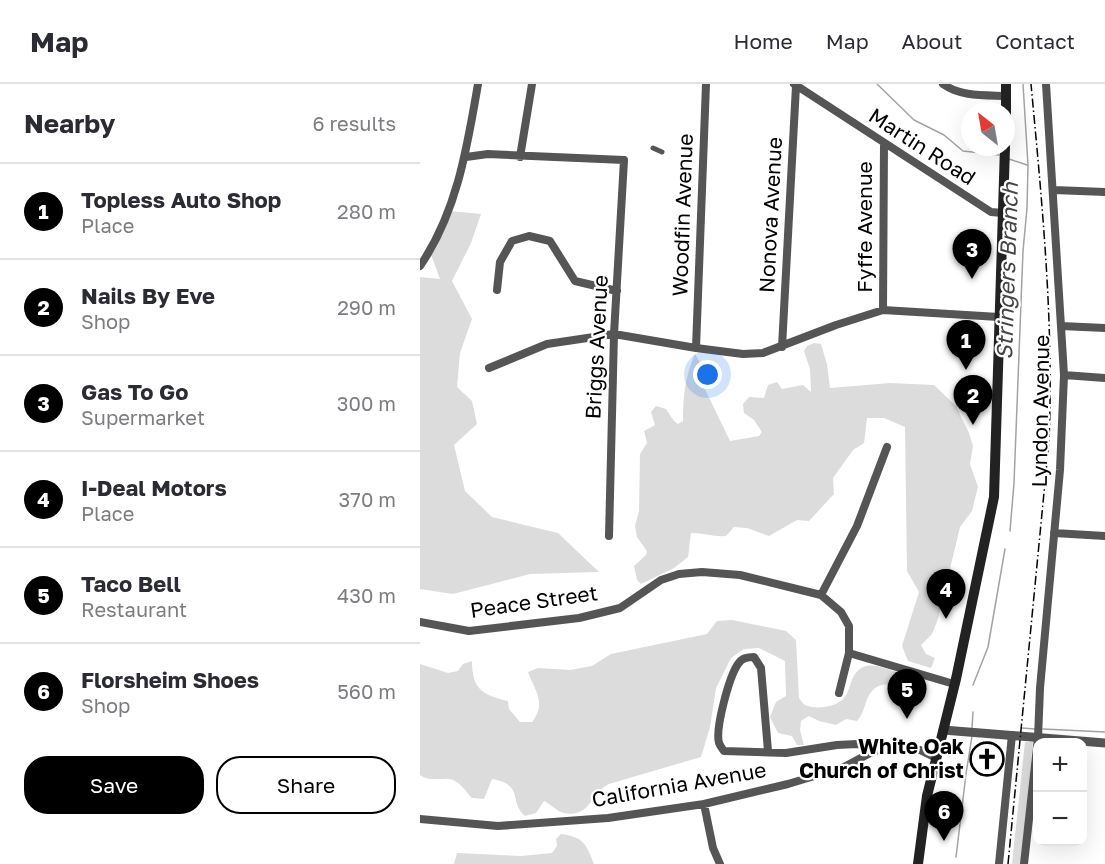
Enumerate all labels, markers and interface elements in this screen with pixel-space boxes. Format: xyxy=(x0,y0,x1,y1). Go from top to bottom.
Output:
text: Map xyxy=(30,25,88,58)
text: Home xyxy=(733,28,793,54)
text: Map xyxy=(826,28,869,54)
text: About xyxy=(902,28,962,54)
text: Contact xyxy=(995,28,1075,54)
street label: Martin Road xyxy=(864,102,981,190)
north arrow xyxy=(961,102,1015,156)
text: Nearby xyxy=(24,108,115,139)
text: 6 results xyxy=(312,111,396,135)
street label: Woodfin Avenue xyxy=(666,133,698,297)
street label: Nonova Avenue xyxy=(753,136,787,294)
street label: Fyffe Avenue xyxy=(851,161,877,293)
water label: Stringers Branch xyxy=(990,181,1023,360)
text: Topless Auto Shop xyxy=(81,186,281,213)
text: 1 xyxy=(38,199,49,223)
text: 280 m xyxy=(337,199,396,223)
text: Place xyxy=(81,213,134,237)
pin: 3 xyxy=(952,230,992,279)
street label: Briggs Avenue xyxy=(579,274,613,420)
text: Nails By Eve xyxy=(81,282,215,309)
text: 2 xyxy=(37,295,50,319)
text: 290 m xyxy=(337,295,396,319)
text: Shop xyxy=(81,309,130,333)
pin: 1 xyxy=(946,320,986,370)
street label: Lyndon Avenue xyxy=(1026,334,1054,488)
your location xyxy=(693,360,722,389)
pin: 2 xyxy=(954,376,992,425)
text: Gas To Go xyxy=(81,378,188,405)
text: 3 xyxy=(37,391,50,415)
text: 300 m xyxy=(337,391,396,415)
text: Supermarket xyxy=(81,405,205,429)
text: I-Deal Motors xyxy=(81,474,227,501)
text: 4 xyxy=(37,487,50,511)
text: 370 m xyxy=(339,487,396,511)
text: Place xyxy=(81,501,134,525)
text: Taco Bell xyxy=(81,570,181,597)
pin: 4 xyxy=(926,570,966,619)
street label: Peace Street xyxy=(468,579,599,623)
text: 5 xyxy=(37,583,50,607)
text: 430 m xyxy=(337,583,396,607)
text: Restaurant xyxy=(81,597,187,621)
text: Florsheim Shoes xyxy=(81,666,259,693)
pin: 5 xyxy=(888,670,926,719)
text: 6 xyxy=(37,679,50,703)
text: 560 m xyxy=(337,679,396,703)
text: Shop xyxy=(81,693,130,717)
place label: White Oak Church of Christ xyxy=(799,733,964,783)
map controls xyxy=(1033,738,1087,846)
button: + xyxy=(1033,738,1087,792)
church icon: White Oak Church of Christ xyxy=(969,741,1005,777)
button: Save xyxy=(24,756,204,814)
button: Share xyxy=(216,756,396,814)
street label: California Avenue xyxy=(590,756,768,812)
pin: 6 xyxy=(924,792,964,841)
button: − xyxy=(1033,792,1087,846)

